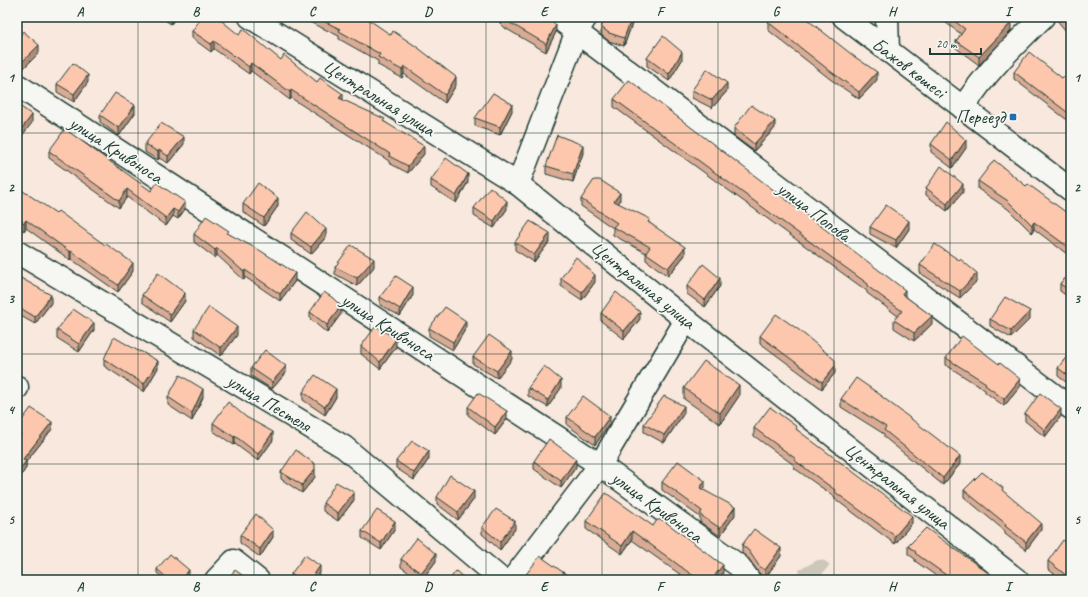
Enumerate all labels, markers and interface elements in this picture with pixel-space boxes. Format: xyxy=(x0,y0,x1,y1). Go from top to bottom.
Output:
text: A xyxy=(77,4,85,20)
text: B xyxy=(193,4,201,20)
text: C xyxy=(309,4,317,20)
text: D xyxy=(424,4,433,20)
text: E xyxy=(541,4,550,20)
text: F xyxy=(657,4,666,20)
text: G xyxy=(773,4,781,20)
text: H xyxy=(888,4,898,20)
text: I xyxy=(1005,4,1014,20)
scale bar xyxy=(930,30,981,56)
street label: Бажов көшесі xyxy=(867,32,953,105)
text: 20 m xyxy=(936,36,958,52)
street label: Центральная улица xyxy=(319,54,441,143)
text: 1 xyxy=(8,70,16,86)
text: 1 xyxy=(1074,70,1082,86)
place label: Переезд xyxy=(956,105,1007,129)
street label: улица Кривоноса xyxy=(64,110,169,190)
marker: Переезд xyxy=(1008,112,1018,122)
street label: улица Попова xyxy=(772,176,857,249)
text: 2 xyxy=(8,180,15,196)
text: 2 xyxy=(1074,180,1081,196)
street label: Центральная улица xyxy=(586,236,701,335)
street label: улица Кривоноса xyxy=(336,287,441,367)
text: 3 xyxy=(8,291,15,307)
text: 3 xyxy=(1074,291,1081,307)
street label: улица Пестеля xyxy=(222,368,317,438)
text: 4 xyxy=(8,402,16,418)
text: 4 xyxy=(1074,402,1082,418)
street label: Центральная улица xyxy=(839,437,956,536)
street label: улица Кривоноса xyxy=(606,465,709,549)
text: 5 xyxy=(8,512,15,528)
text: 5 xyxy=(1074,512,1081,528)
text: A xyxy=(77,579,85,595)
text: B xyxy=(193,579,201,595)
text: C xyxy=(309,579,317,595)
text: D xyxy=(424,579,433,595)
text: E xyxy=(541,579,550,595)
text: F xyxy=(657,579,666,595)
text: G xyxy=(773,579,781,595)
text: H xyxy=(888,579,898,595)
text: I xyxy=(1005,579,1014,595)

